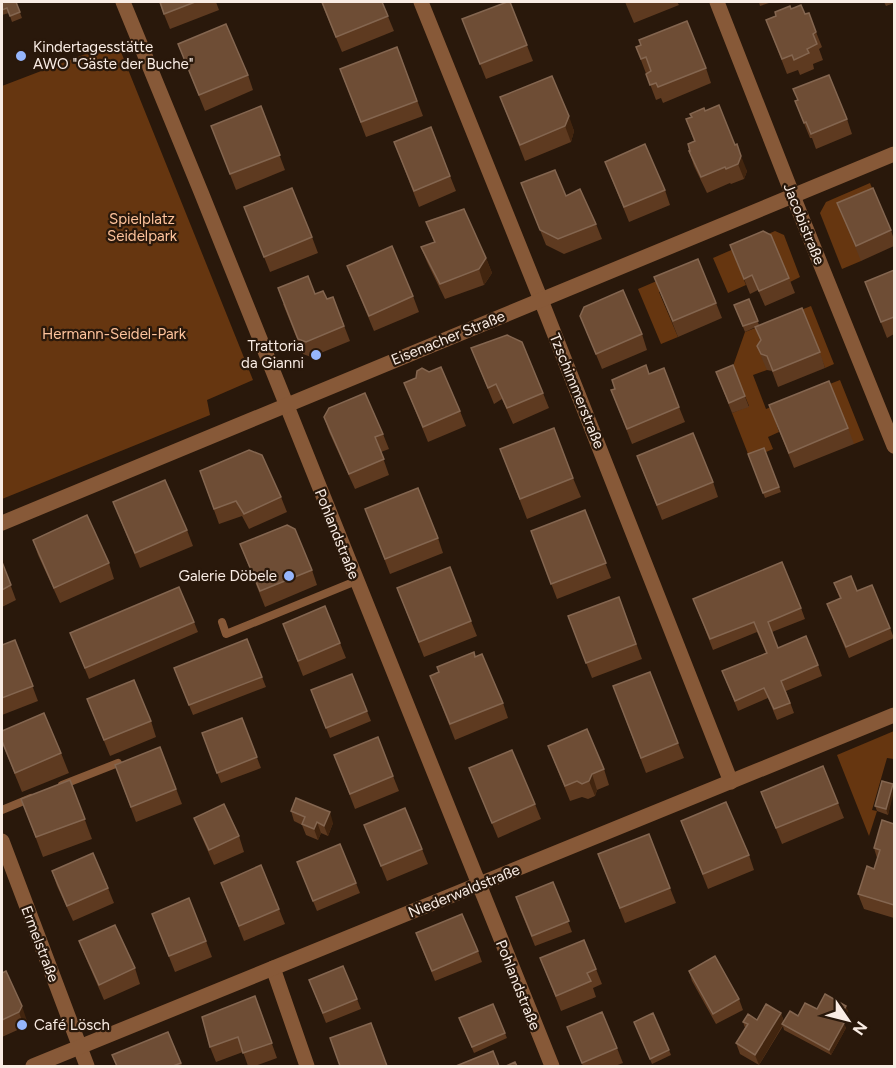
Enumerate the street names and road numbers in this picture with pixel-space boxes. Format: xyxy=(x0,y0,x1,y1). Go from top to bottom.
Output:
street label: Jacobistraße xyxy=(779,181,829,267)
street label: Eisenacher Straße xyxy=(388,307,508,369)
street label: Tzschimmerstraße xyxy=(546,331,608,451)
street label: Pohlandstraße xyxy=(311,486,363,582)
street label: Niederwaldstraße xyxy=(406,860,522,922)
street label: Ermelstraße xyxy=(17,903,63,985)
street label: Pohlandstraße xyxy=(492,937,544,1033)

